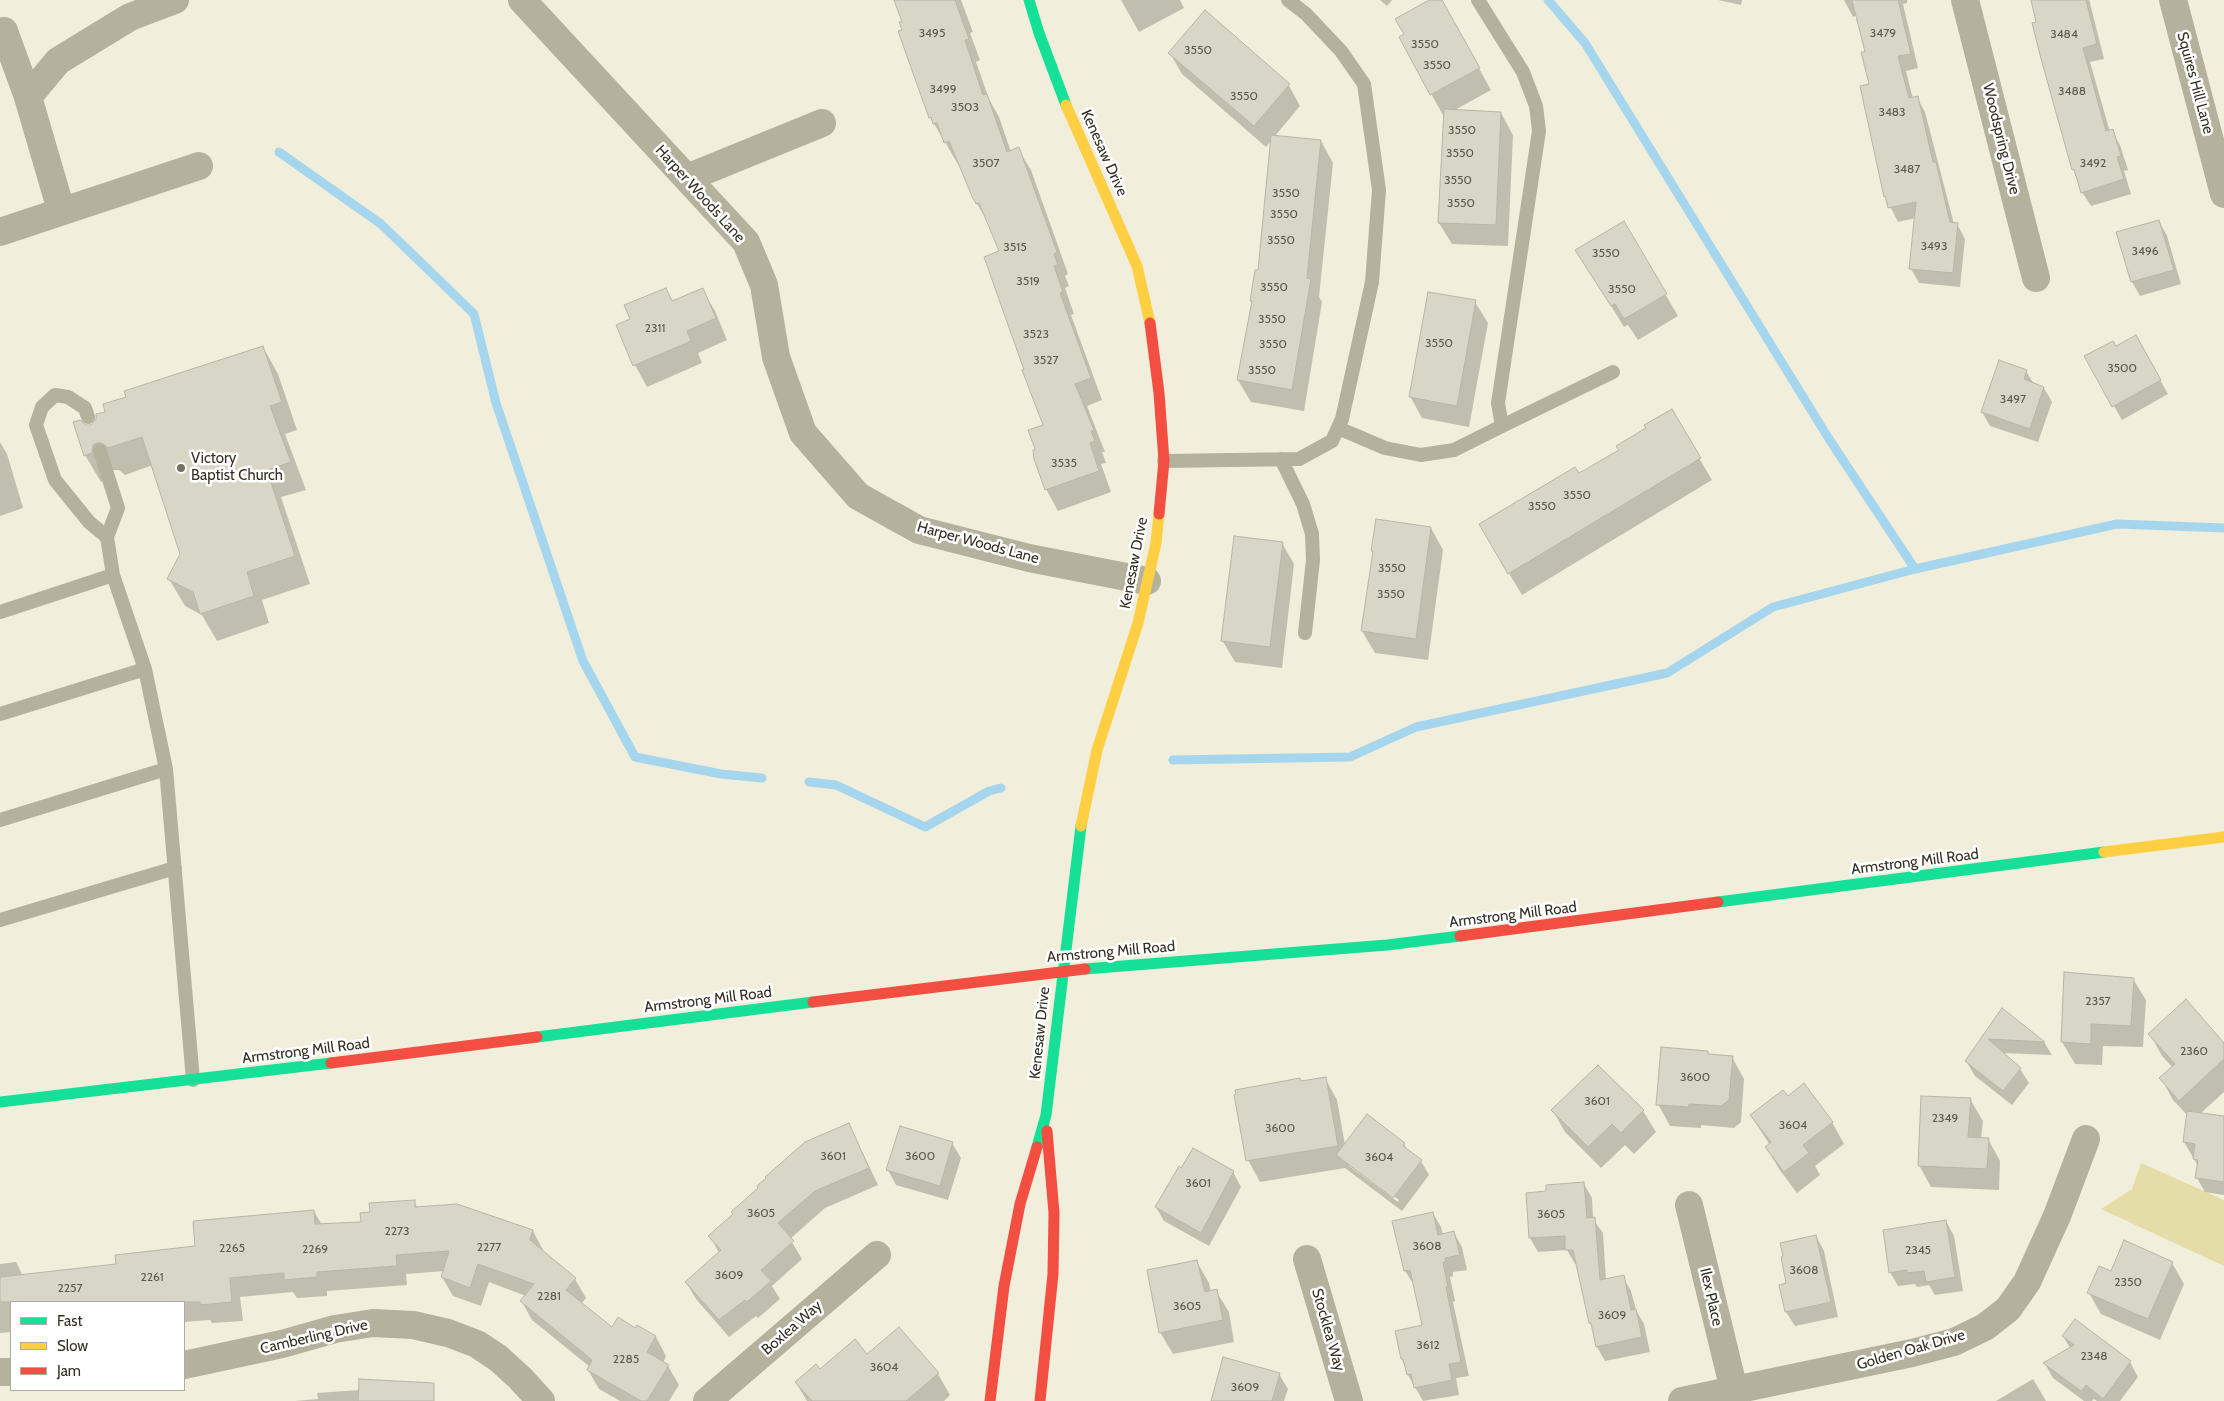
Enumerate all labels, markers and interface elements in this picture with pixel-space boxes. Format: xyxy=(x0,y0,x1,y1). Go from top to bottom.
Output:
house number: 3495 xyxy=(919,26,945,40)
house number: 3479 xyxy=(1870,26,1896,40)
house number: 3484 xyxy=(2050,27,2078,41)
street label: Squires Hill Lane xyxy=(2173,30,2217,136)
house number: 3550 xyxy=(1411,37,1439,51)
house number: 3550 xyxy=(1184,43,1212,57)
house number: 3550 xyxy=(1423,58,1451,72)
house number: 3499 xyxy=(929,82,957,96)
street label: Woodspring Drive xyxy=(1979,82,2023,196)
house number: 3488 xyxy=(2058,84,2086,98)
house number: 3550 xyxy=(1230,89,1258,103)
house number: 3503 xyxy=(951,100,979,114)
house number: 3483 xyxy=(1878,105,1906,119)
street label: Kenesaw Drive xyxy=(1077,107,1131,199)
house number: 3550 xyxy=(1448,123,1476,137)
street label: Harper Woods Lane xyxy=(651,141,749,247)
house number: 3550 xyxy=(1446,146,1474,160)
house number: 3507 xyxy=(972,156,1000,170)
house number: 3492 xyxy=(2080,156,2106,170)
house number: 3487 xyxy=(1894,162,1920,176)
house number: 3550 xyxy=(1444,173,1472,187)
house number: 3550 xyxy=(1272,186,1300,200)
house number: 3550 xyxy=(1447,196,1475,210)
house number: 3550 xyxy=(1270,207,1298,221)
house number: 3550 xyxy=(1267,233,1295,247)
house number: 3493 xyxy=(1921,239,1947,253)
house number: 3515 xyxy=(1003,240,1027,254)
house number: 3496 xyxy=(2131,244,2159,258)
house number: 3550 xyxy=(1592,246,1620,260)
house number: 3519 xyxy=(1016,274,1040,288)
house number: 3550 xyxy=(1260,280,1288,294)
house number: 3550 xyxy=(1608,282,1636,296)
house number: 3550 xyxy=(1258,312,1286,326)
house number: 2311 xyxy=(645,321,665,335)
house number: 3523 xyxy=(1023,327,1049,341)
house number: 3550 xyxy=(1425,336,1453,350)
house number: 3550 xyxy=(1259,337,1287,351)
house number: 3527 xyxy=(1033,353,1059,367)
house number: 3500 xyxy=(2107,361,2137,375)
house number: 3550 xyxy=(1248,363,1276,377)
house number: 3497 xyxy=(2000,392,2026,406)
place label: Victory Baptist Church xyxy=(191,450,283,485)
house number: 3535 xyxy=(1051,456,1077,470)
marker: Victory Baptist Church xyxy=(175,462,187,474)
house number: 3550 xyxy=(1563,488,1591,502)
house number: 3550 xyxy=(1528,499,1556,513)
street label: Kenesaw Drive xyxy=(1116,516,1152,610)
street label: Harper Woods Lane xyxy=(915,518,1041,568)
house number: 3550 xyxy=(1378,561,1406,575)
house number: 3550 xyxy=(1377,587,1405,601)
street label: Armstrong Mill Road xyxy=(1850,845,1980,879)
street label: Armstrong Mill Road xyxy=(1448,898,1578,932)
street label: Armstrong Mill Road xyxy=(1046,937,1176,967)
street label: Armstrong Mill Road xyxy=(643,983,773,1017)
street label: Kenesaw Drive xyxy=(1026,986,1054,1080)
house number: 2357 xyxy=(2085,994,2111,1008)
street label: Armstrong Mill Road xyxy=(241,1034,371,1068)
house number: 2360 xyxy=(2180,1044,2208,1058)
house number: 3600 xyxy=(1680,1070,1710,1084)
house number: 3601 xyxy=(1584,1094,1610,1108)
house number: 2349 xyxy=(1932,1111,1958,1125)
house number: 3604 xyxy=(1779,1118,1807,1132)
house number: 3600 xyxy=(1265,1121,1295,1135)
house number: 3601 xyxy=(820,1149,846,1163)
house number: 3600 xyxy=(905,1149,935,1163)
house number: 3604 xyxy=(1365,1150,1393,1164)
house number: 3601 xyxy=(1185,1176,1211,1190)
house number: 3605 xyxy=(747,1206,775,1220)
house number: 3605 xyxy=(1537,1207,1565,1221)
house number: 2273 xyxy=(384,1224,410,1238)
house number: 3608 xyxy=(1413,1239,1441,1253)
house number: 2277 xyxy=(477,1240,501,1254)
house number: 2265 xyxy=(219,1241,245,1255)
house number: 2269 xyxy=(302,1242,328,1256)
house number: 2345 xyxy=(1905,1243,1931,1257)
house number: 3608 xyxy=(1790,1263,1818,1277)
street label: Ilex Place xyxy=(1696,1266,1726,1328)
house number: 3609 xyxy=(715,1268,743,1282)
house number: 2261 xyxy=(140,1270,164,1284)
house number: 2350 xyxy=(2114,1275,2142,1289)
house number: 2257 xyxy=(57,1281,83,1295)
street label: Stocklea Way xyxy=(1308,1287,1348,1373)
house number: 2281 xyxy=(537,1289,561,1303)
street label: Boxlea Way xyxy=(758,1297,826,1359)
house number: 3605 xyxy=(1173,1299,1201,1313)
legend xyxy=(10,1301,185,1391)
house number: 3609 xyxy=(1598,1308,1626,1322)
text: Fast xyxy=(57,1312,82,1330)
street label: Camberling Drive xyxy=(258,1316,370,1358)
street label: Golden Oak Drive xyxy=(1855,1326,1967,1374)
text: Slow xyxy=(57,1337,88,1355)
house number: 3612 xyxy=(1416,1338,1440,1352)
house number: 2348 xyxy=(2081,1349,2107,1363)
house number: 2285 xyxy=(613,1352,639,1366)
house number: 3604 xyxy=(870,1360,898,1374)
text: Jam xyxy=(57,1362,81,1380)
house number: 3609 xyxy=(1231,1380,1259,1394)

